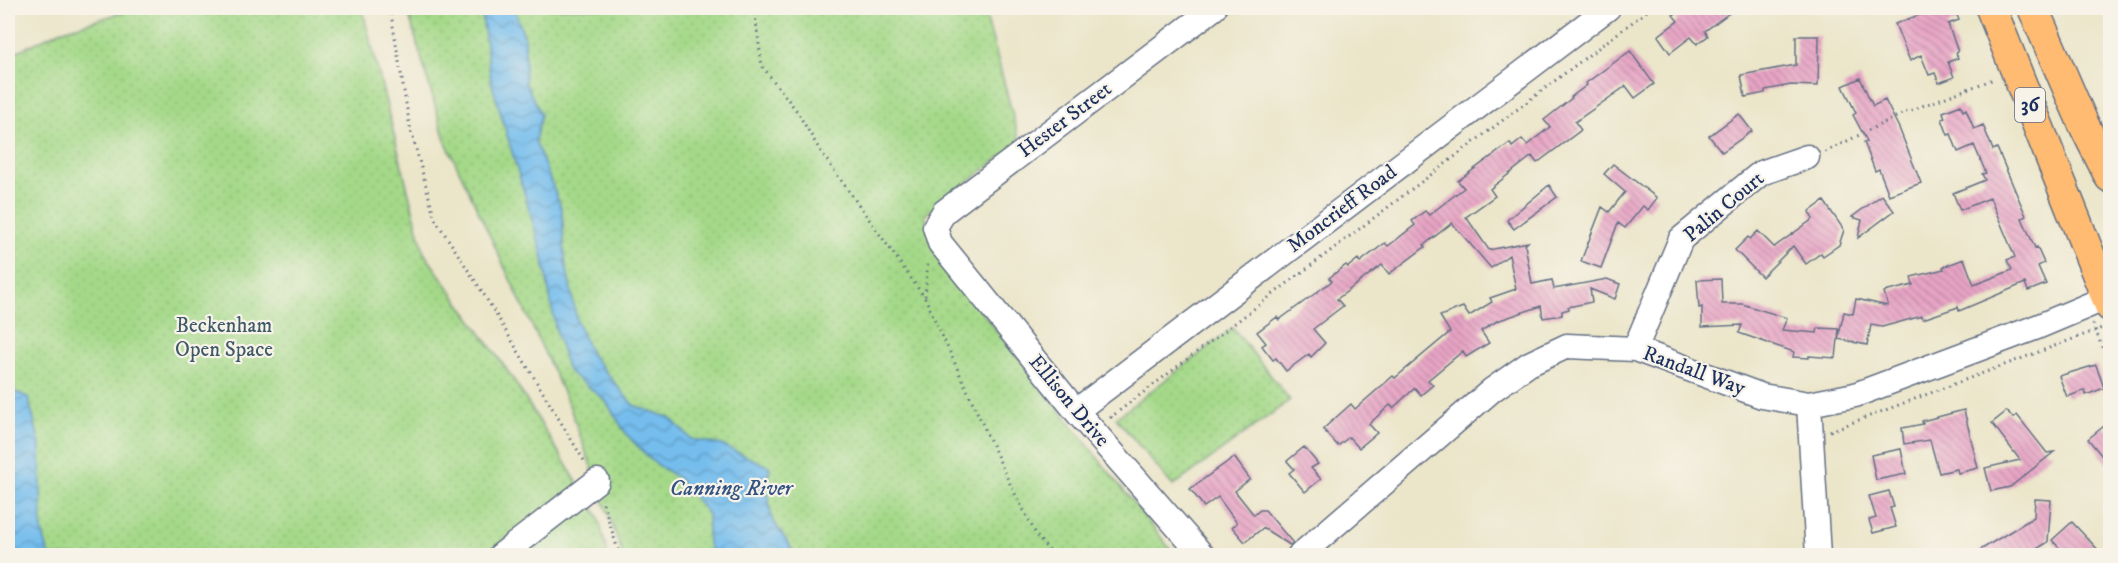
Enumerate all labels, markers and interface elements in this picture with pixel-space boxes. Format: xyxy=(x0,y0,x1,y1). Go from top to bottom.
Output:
street label: Hester Street xyxy=(1013,76,1117,164)
road number: 36 xyxy=(2015,88,2045,122)
street label: Moncrieff Road xyxy=(1282,159,1402,259)
street label: Palin Court xyxy=(1678,166,1770,248)
park label: Beckenham Open Space xyxy=(175,313,273,363)
street label: Randall Way xyxy=(1639,340,1750,402)
street label: Ellison Drive xyxy=(1023,350,1115,453)
water label: Canning River xyxy=(670,475,795,502)

